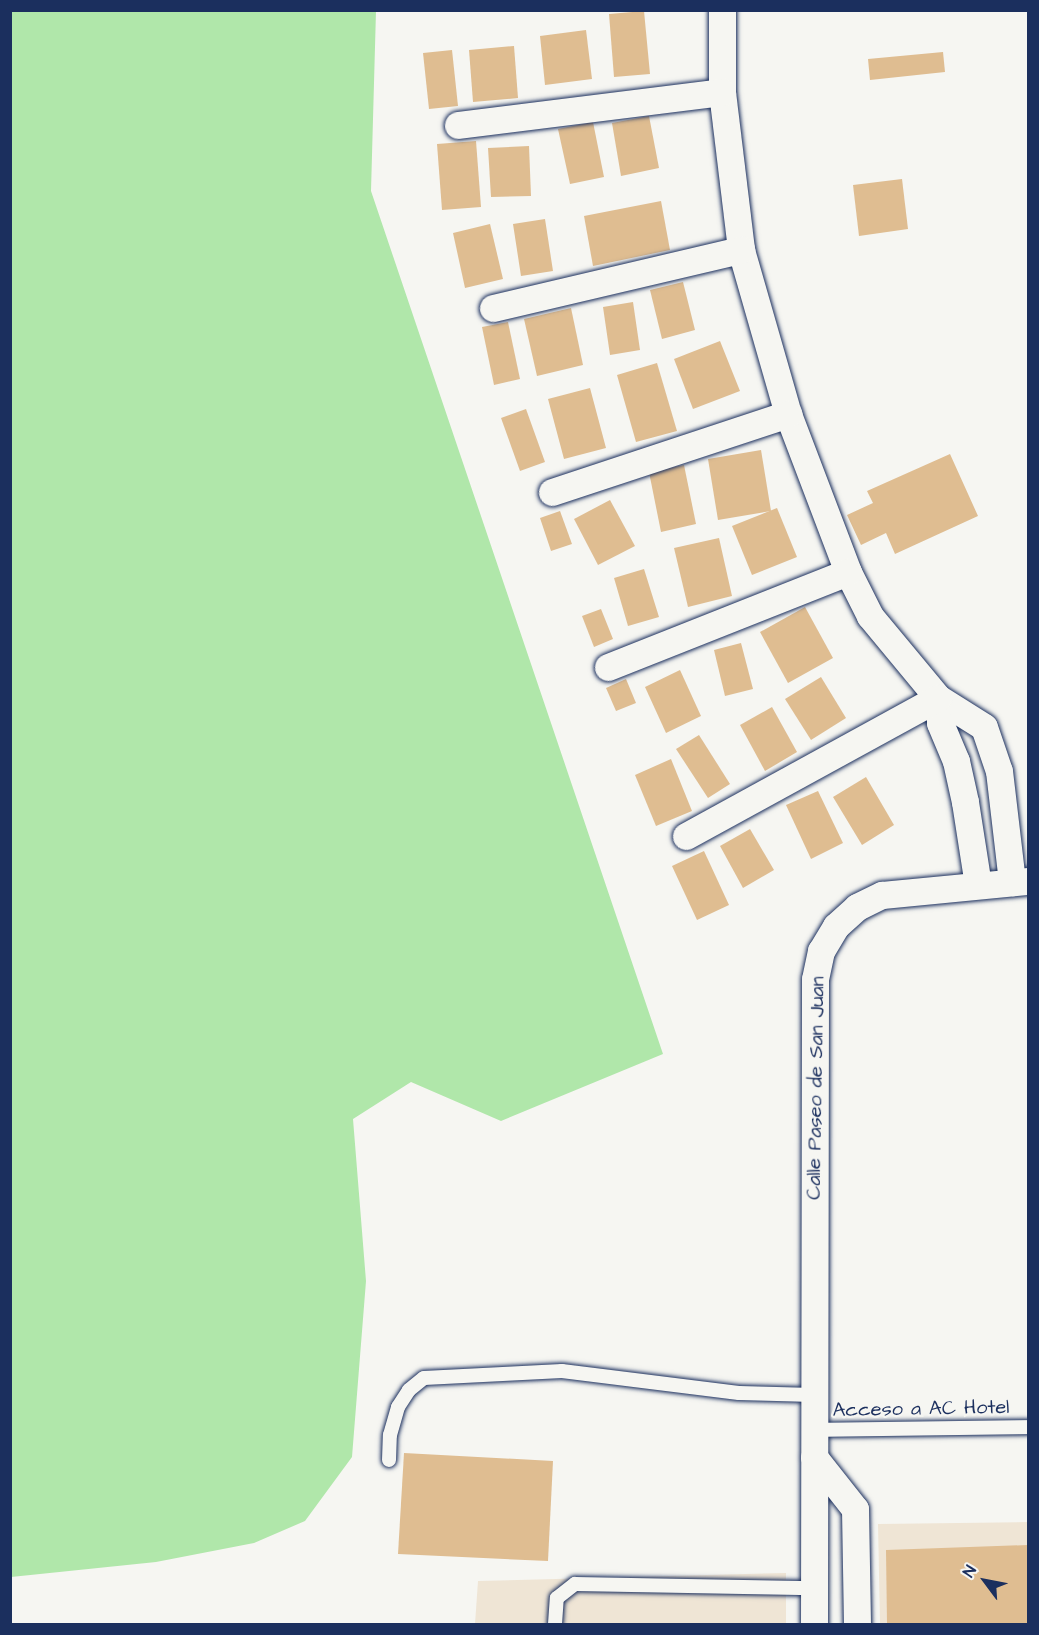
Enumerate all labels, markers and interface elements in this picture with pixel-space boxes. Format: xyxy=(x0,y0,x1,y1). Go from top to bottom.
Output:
street label: Calle Paseo de San Juan xyxy=(802,976,830,1200)
street label: Acceso a AC Hotel xyxy=(832,1395,1010,1423)
north arrow xyxy=(955,1551,1015,1611)
text: N xyxy=(958,1561,982,1582)

